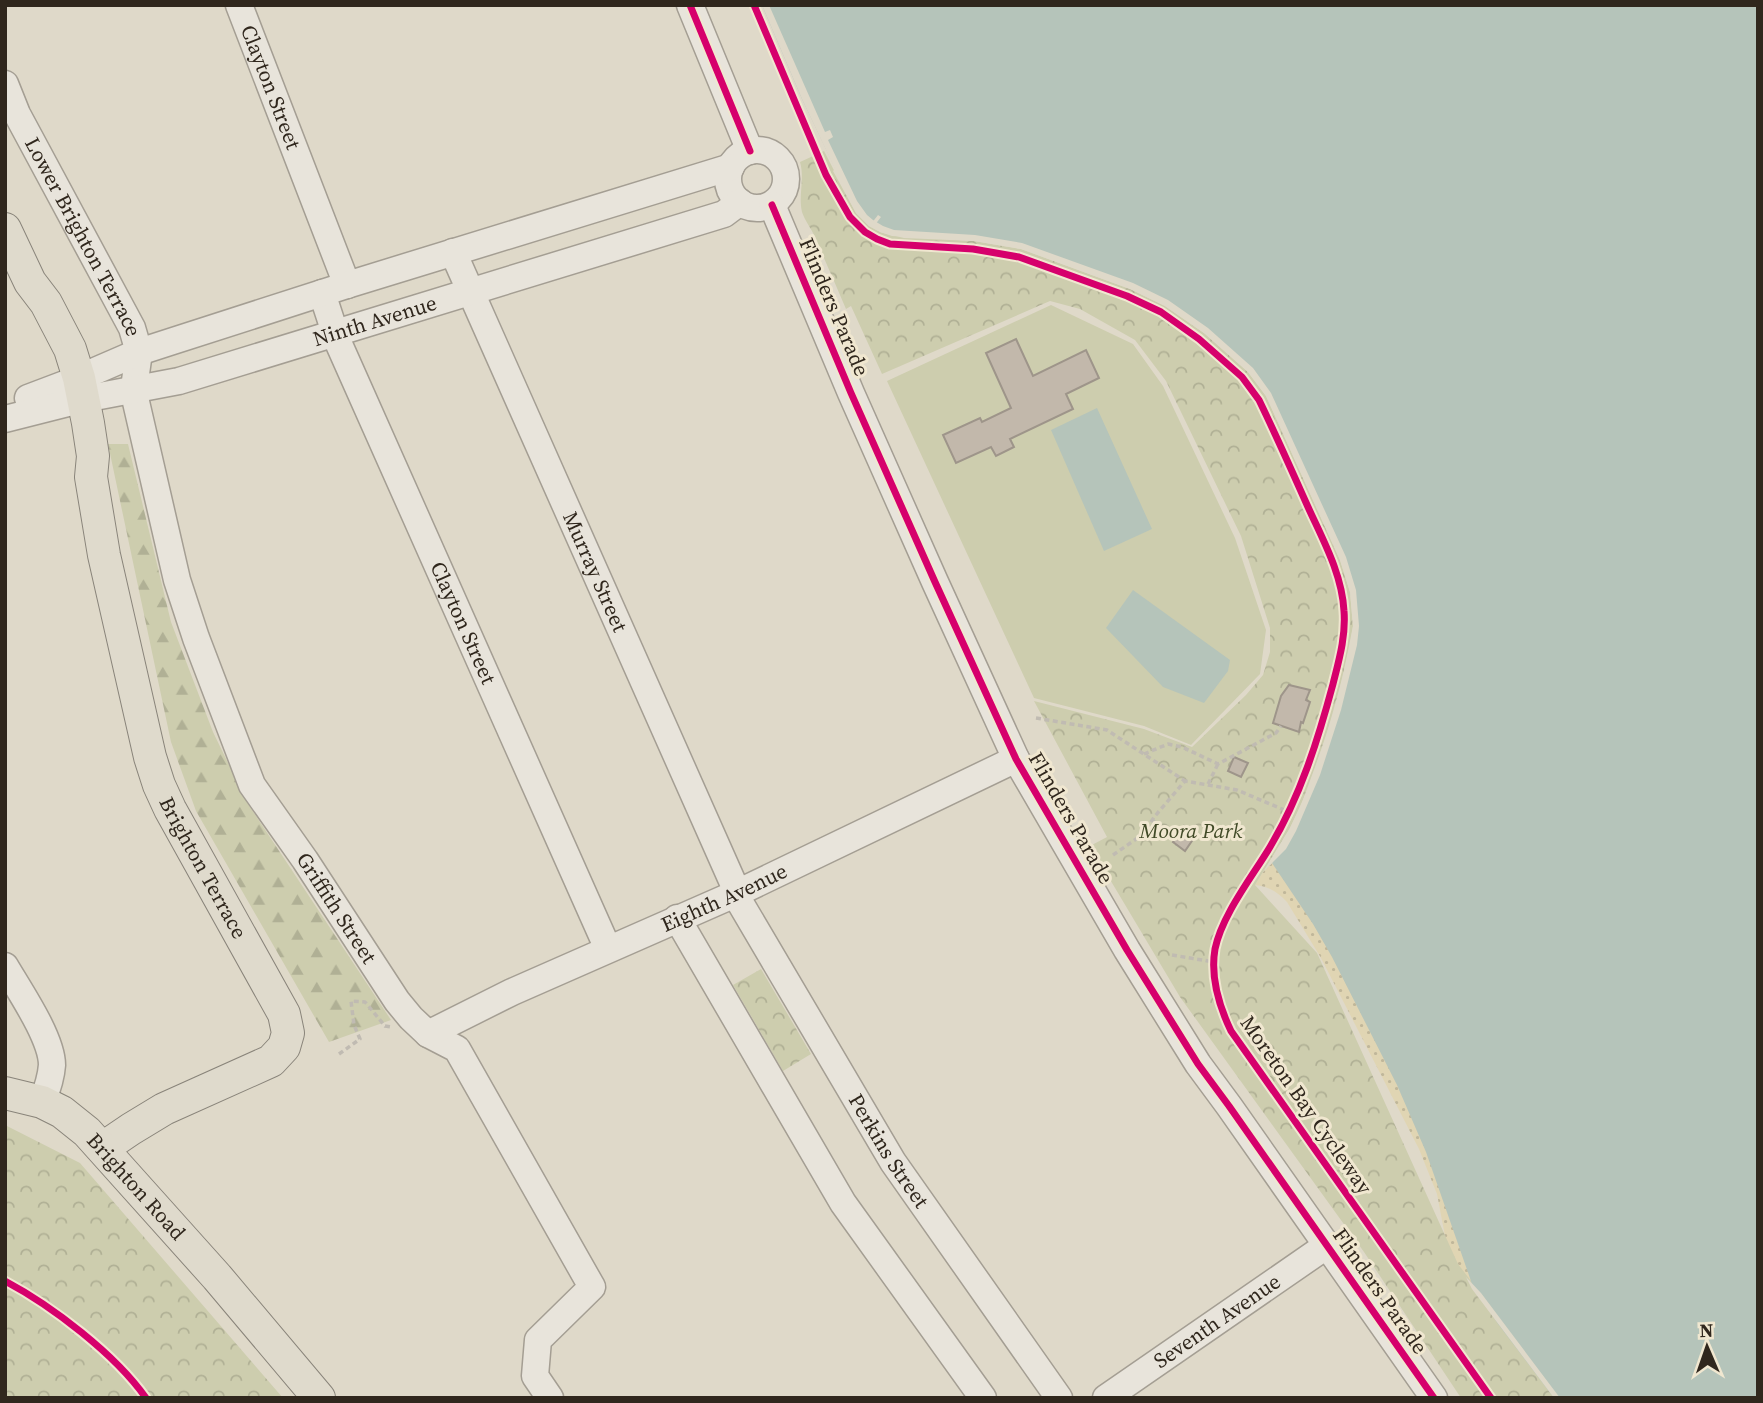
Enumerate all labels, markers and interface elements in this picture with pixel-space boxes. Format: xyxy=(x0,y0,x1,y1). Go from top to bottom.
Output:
street label: Clayton Street xyxy=(234,21,308,153)
street label: Lower Brighton Terrace xyxy=(18,132,149,340)
street label: Flinders Parade xyxy=(792,233,877,380)
street label: Ninth Avenue xyxy=(309,288,440,353)
street label: Murray Street xyxy=(556,507,635,637)
street label: Clayton Street xyxy=(424,557,503,689)
street label: Flinders Parade xyxy=(1022,747,1121,889)
street label: Brighton Terrace xyxy=(152,792,254,944)
park label: Moora Park xyxy=(1139,816,1242,845)
street label: Griffith Street xyxy=(290,847,384,969)
street label: Eighth Avenue xyxy=(656,856,792,939)
street label: Moreton Bay Cycleway xyxy=(1234,1010,1379,1200)
street label: Perkins Street xyxy=(842,1088,936,1214)
street label: Brighton Road xyxy=(81,1126,192,1246)
street label: Flinders Parade xyxy=(1326,1222,1435,1359)
street label: Seventh Avenue xyxy=(1148,1267,1286,1375)
north arrow xyxy=(1672,1312,1742,1382)
text: N xyxy=(1699,1317,1714,1343)

